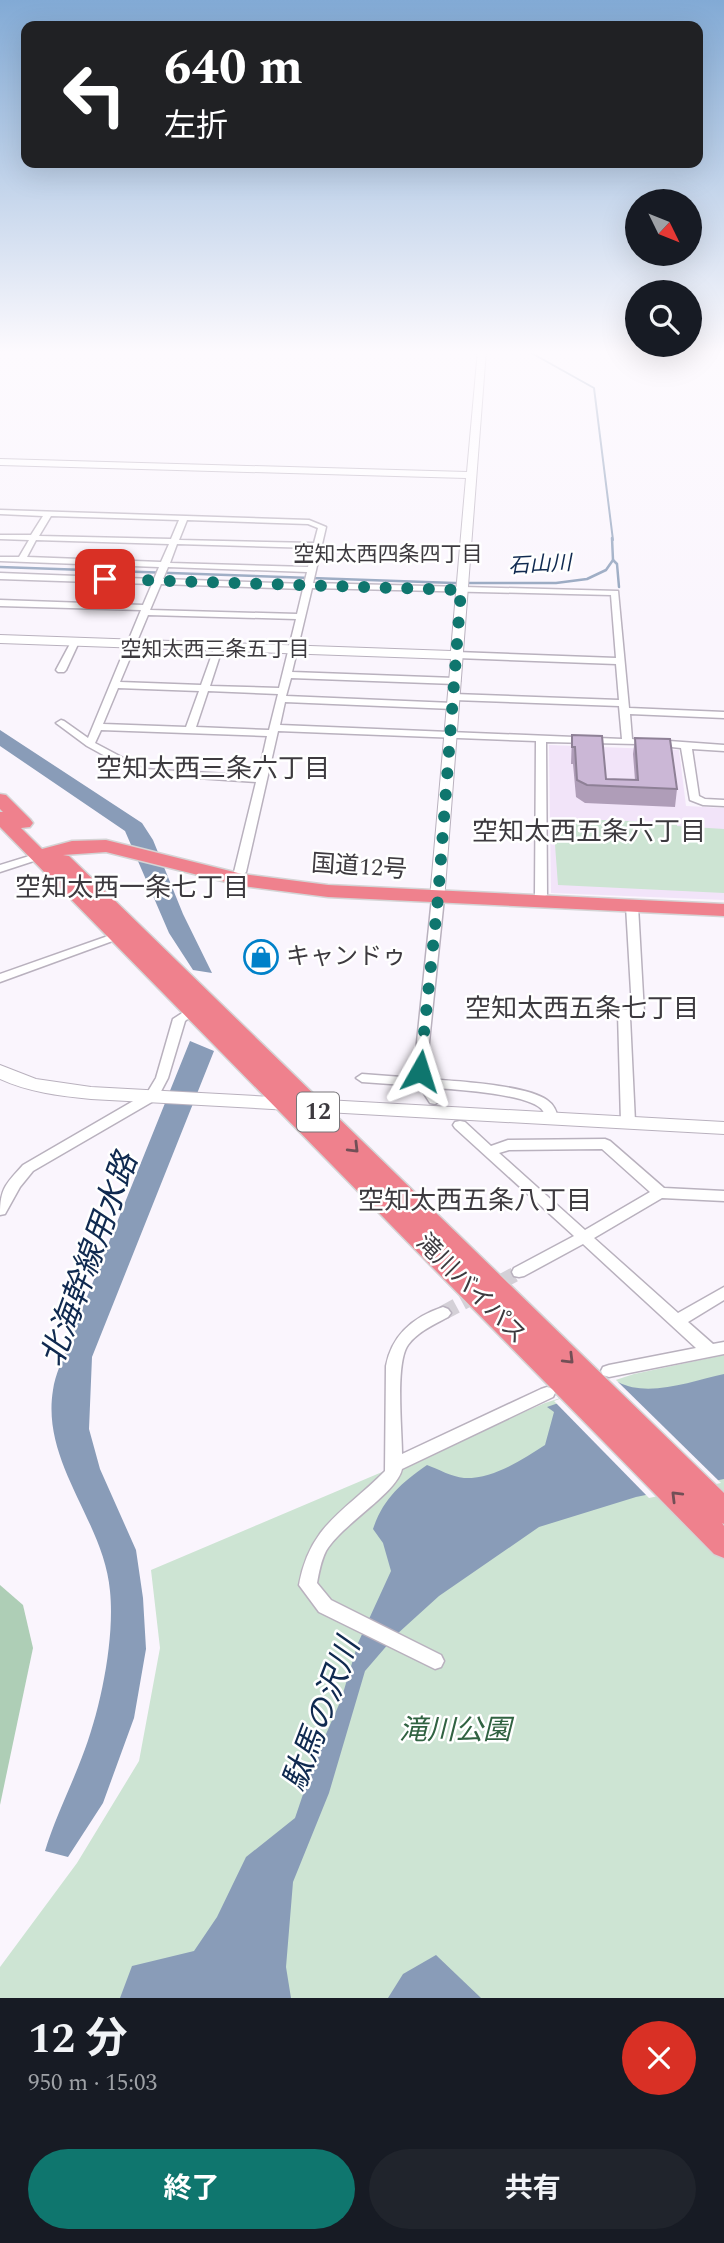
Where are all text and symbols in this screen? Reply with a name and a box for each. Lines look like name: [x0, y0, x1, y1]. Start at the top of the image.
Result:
text: 640 m: [164, 31, 303, 106]
icon: left: [49, 49, 140, 140]
text: 左折: [164, 102, 228, 151]
north arrow: [625, 189, 702, 266]
map controls: [625, 189, 702, 357]
button: search: [625, 280, 702, 357]
district label: 空知太西四条四丁目: [294, 539, 483, 571]
water label: 石山川: [508, 547, 574, 583]
pin: [75, 549, 135, 609]
icon: arrive: [86, 560, 124, 598]
district label: 空知太西三条五丁目: [121, 634, 310, 666]
district label: 空知太西三条六丁目: [96, 749, 330, 789]
district label: 空知太西五条六丁目: [472, 812, 706, 852]
street label: 国道12号: [310, 846, 408, 888]
district label: 空知太西一条七丁目: [15, 868, 249, 908]
shop icon: キャンドゥ: [242, 938, 280, 976]
place label: キャンドゥ: [286, 939, 406, 975]
district label: 空知太西五条七丁目: [465, 989, 699, 1029]
position arrow: [383, 1034, 457, 1108]
road number: 12: [297, 1092, 339, 1132]
one-way arrow: [346, 1139, 359, 1152]
water label: 北海幹線用水路: [29, 1144, 152, 1374]
district label: 空知太西五条八丁目: [358, 1181, 592, 1221]
street label: 滝川バイパス: [408, 1226, 534, 1352]
one-way arrow: [561, 1350, 574, 1363]
one-way arrow: [672, 1492, 684, 1504]
water label: 駄馬の沢川: [270, 1629, 375, 1798]
park label: 滝川公園: [399, 1709, 515, 1752]
text: 12 分: [28, 2008, 128, 2071]
button: close: [622, 2021, 696, 2095]
text: 950 m · 15:03: [28, 2066, 157, 2101]
button: 終了: [28, 2149, 355, 2229]
button: 共有: [369, 2149, 696, 2229]

